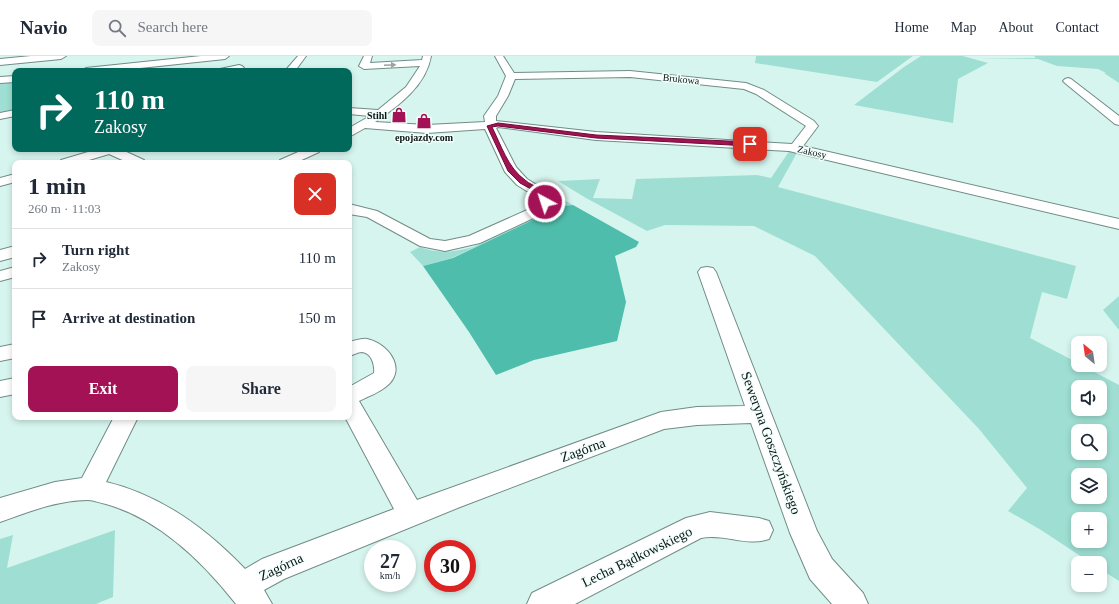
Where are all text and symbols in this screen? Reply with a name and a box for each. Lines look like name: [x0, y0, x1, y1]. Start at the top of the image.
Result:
search box: [92, 10, 372, 46]
text: Navio: [20, 17, 68, 38]
icon: search: [106, 17, 128, 39]
text: Search here: [138, 19, 208, 35]
text: Home: [895, 20, 929, 35]
text: Map: [951, 20, 976, 35]
text: About: [998, 20, 1033, 35]
text: Contact: [1055, 20, 1099, 35]
one-way arrow: [384, 61, 396, 68]
street label: Brukowa: [662, 72, 700, 86]
icon: right: [28, 84, 80, 136]
text: 110 m: [94, 84, 165, 115]
shop icon: Stihl: [390, 106, 408, 124]
place label: Stihl: [367, 110, 387, 121]
shop icon: epojazdy.com: [415, 112, 433, 130]
text: Zakosy: [94, 117, 147, 137]
pin: [733, 127, 767, 161]
place label: epojazdy.com: [395, 132, 454, 143]
icon: arrive: [739, 133, 761, 155]
street label: Zakosy: [796, 143, 828, 161]
text: 1 min: [28, 173, 86, 199]
button: close: [294, 173, 336, 215]
position arrow: [524, 181, 566, 223]
text: 260 m · 11:03: [28, 201, 101, 216]
text: Turn right: [62, 242, 129, 258]
icon: right: [28, 248, 50, 270]
text: 110 m: [299, 250, 336, 266]
text: Zakosy: [62, 259, 100, 274]
icon: arrive: [28, 308, 50, 330]
text: Arrive at destination: [62, 310, 195, 326]
text: 150 m: [298, 310, 336, 326]
north arrow: [1071, 336, 1107, 372]
map controls: [1071, 336, 1107, 592]
button: Exit: [28, 366, 178, 412]
button: Share: [186, 366, 336, 412]
street label: Seweryna Goszczyńskiego: [738, 370, 804, 516]
button: sound: [1071, 380, 1107, 416]
button: search: [1071, 424, 1107, 460]
street label: Zagórna: [559, 435, 608, 465]
button: layers: [1071, 468, 1107, 504]
button: +: [1071, 512, 1107, 548]
street label: Lecha Bądkowskiego: [579, 524, 695, 590]
speed limit sign: 30: [424, 540, 476, 592]
street label: Zagórna: [257, 550, 306, 584]
text: 27: [380, 550, 400, 572]
button: −: [1071, 556, 1107, 592]
text: km/h: [380, 570, 400, 581]

